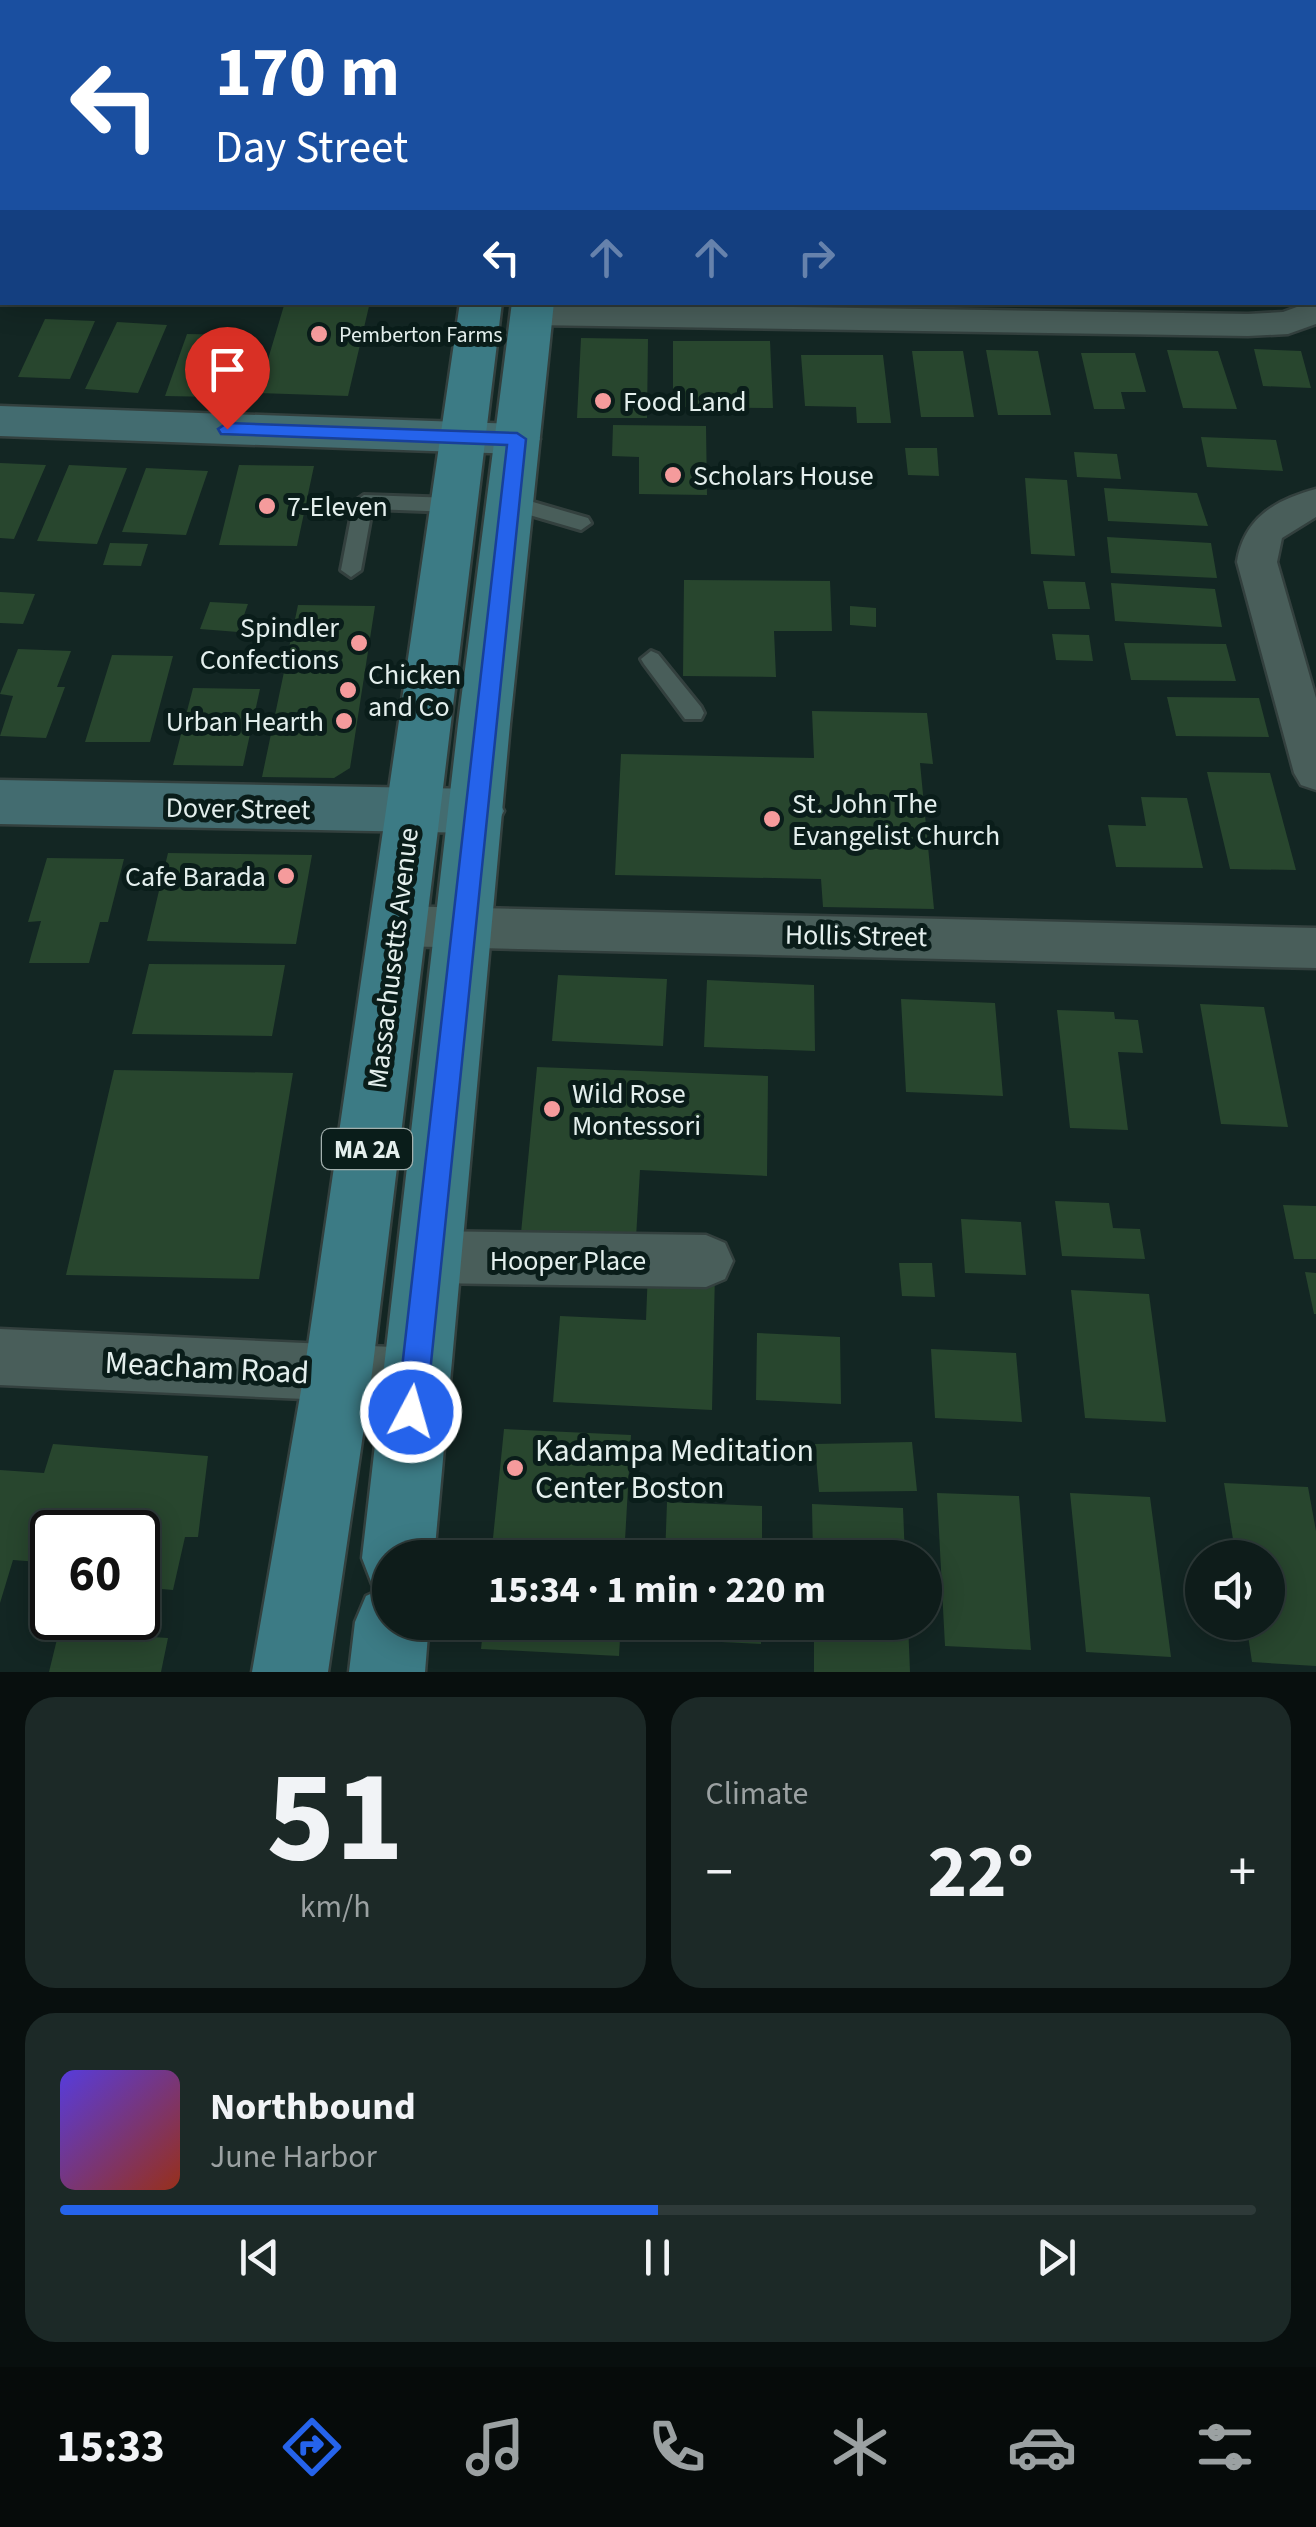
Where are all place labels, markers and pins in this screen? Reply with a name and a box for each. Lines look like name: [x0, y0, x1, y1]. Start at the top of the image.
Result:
place label: Pemberton Farms: [339, 319, 503, 351]
marker: Pemberton Farms: [308, 323, 330, 345]
pin: [185, 327, 270, 430]
place label: Food Land: [623, 382, 747, 422]
marker: Food Land: [592, 390, 614, 412]
place label: Scholars House: [693, 456, 874, 496]
marker: Scholars House: [662, 464, 684, 486]
place label: 7-Eleven: [287, 487, 388, 527]
marker: 7-Eleven: [256, 495, 278, 517]
place label: Spindler Confections: [200, 608, 339, 680]
marker: Spindler Confections: [348, 632, 370, 654]
place label: Chicken and Co: [368, 655, 461, 727]
marker: Chicken and Co: [337, 679, 359, 701]
place label: Urban Hearth: [166, 702, 324, 742]
marker: Urban Hearth: [333, 710, 355, 732]
place label: St. John The Evangelist Church: [792, 784, 1000, 856]
marker: St. John The Evangelist Church: [761, 808, 783, 830]
place label: Cafe Barada: [125, 857, 266, 897]
marker: Cafe Barada: [275, 865, 297, 887]
place label: Wild Rose Montessori: [572, 1074, 701, 1146]
marker: Wild Rose Montessori: [541, 1098, 563, 1120]
place label: Kadampa Meditation Center Boston: [535, 1428, 814, 1511]
marker: Kadampa Meditation Center Boston: [504, 1457, 526, 1479]

